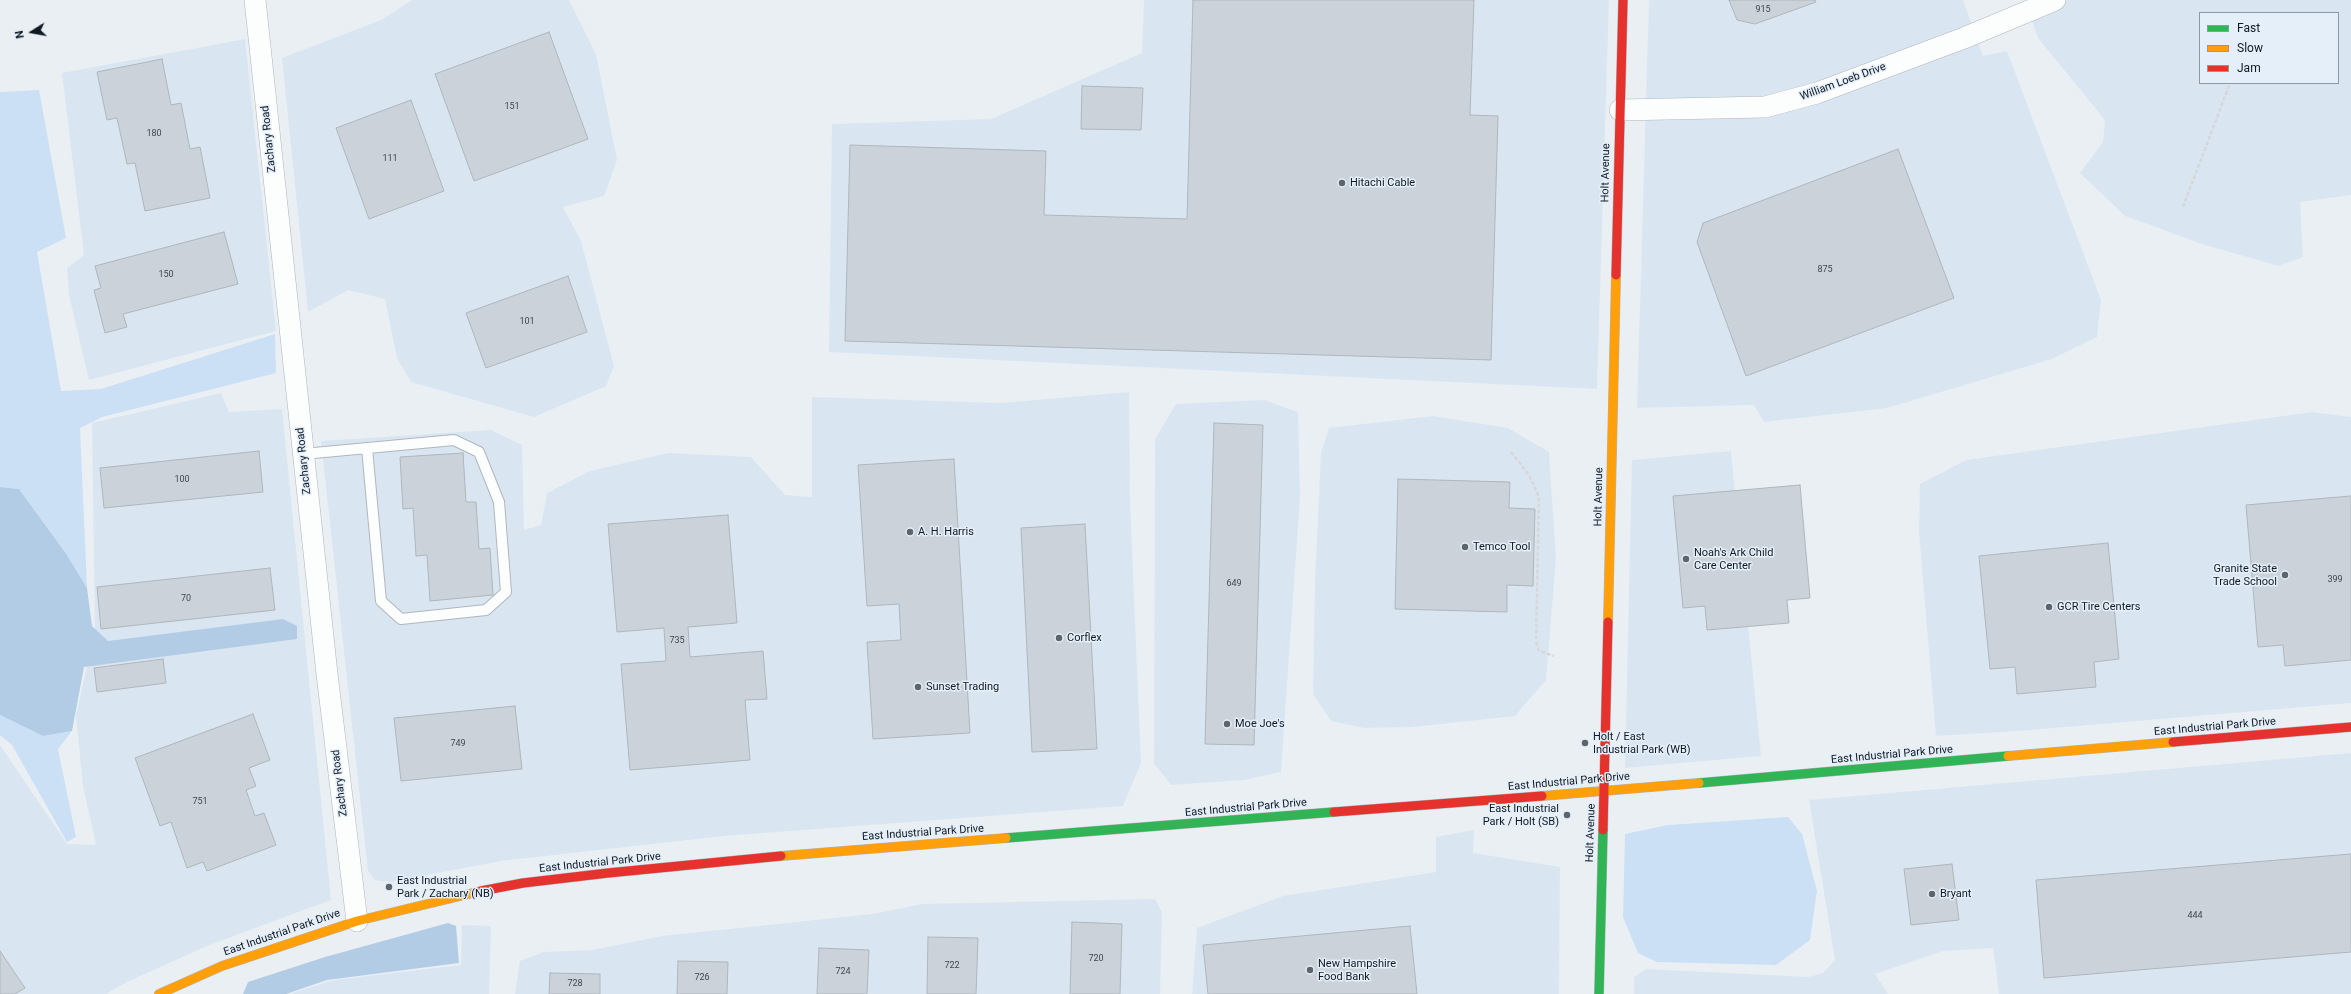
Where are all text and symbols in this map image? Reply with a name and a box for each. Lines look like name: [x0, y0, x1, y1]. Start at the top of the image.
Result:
house number: 915: [1755, 5, 1771, 15]
north arrow: [12, 12, 52, 52]
legend: [2199, 12, 2339, 84]
text: Fast: [2237, 21, 2260, 35]
text: N: [13, 29, 27, 39]
text: Slow: [2237, 41, 2263, 55]
street label: William Loeb Drive: [1798, 60, 1888, 104]
text: Jam: [2237, 61, 2261, 75]
house number: 151: [504, 102, 520, 112]
street label: Zachary Road: [259, 105, 279, 173]
house number: 180: [146, 129, 162, 139]
street label: Holt Avenue: [1599, 143, 1613, 203]
house number: 111: [382, 154, 398, 164]
place label: Hitachi Cable: [1350, 176, 1415, 190]
marker: Hitachi Cable: [1337, 178, 1347, 188]
house number: 875: [1817, 265, 1833, 275]
house number: 150: [158, 270, 174, 280]
house number: 101: [519, 317, 535, 327]
street label: Zachary Road: [294, 427, 314, 495]
street label: Holt Avenue: [1592, 467, 1606, 527]
house number: 100: [174, 475, 190, 485]
place label: A. H. Harris: [918, 525, 974, 539]
marker: A. H. Harris: [905, 527, 915, 537]
place label: Temco Tool: [1473, 540, 1531, 554]
marker: Temco Tool: [1460, 542, 1470, 552]
place label: Noah's Ark Child Care Center: [1694, 546, 1773, 572]
marker: Noah's Ark Child Care Center: [1681, 554, 1691, 564]
place label: Granite State Trade School: [2213, 562, 2277, 588]
marker: Granite State Trade School: [2280, 570, 2290, 580]
house number: 399: [2327, 575, 2343, 585]
house number: 649: [1226, 579, 1242, 589]
house number: 70: [181, 594, 191, 604]
place label: GCR Tire Centers: [2057, 600, 2140, 614]
marker: GCR Tire Centers: [2044, 602, 2054, 612]
place label: Corflex: [1067, 631, 1102, 645]
marker: Corflex: [1054, 633, 1064, 643]
house number: 735: [669, 636, 685, 646]
place label: Sunset Trading: [926, 680, 999, 694]
marker: Sunset Trading: [913, 682, 923, 692]
street label: East Industrial Park Drive: [2154, 715, 2276, 739]
place label: Moe Joe's: [1235, 717, 1285, 731]
marker: Moe Joe's: [1222, 719, 1232, 729]
place label: Holt / East Industrial Park (WB): [1593, 730, 1691, 756]
marker: Holt / East Industrial Park (WB): [1580, 738, 1590, 748]
house number: 749: [450, 739, 466, 749]
street label: East Industrial Park Drive: [1831, 743, 1953, 767]
street label: Zachary Road: [329, 749, 351, 817]
street label: East Industrial Park Drive: [1508, 770, 1630, 794]
street label: East Industrial Park Drive: [1185, 796, 1307, 820]
house number: 751: [192, 797, 208, 807]
place label: East Industrial Park / Holt (SB): [1483, 802, 1559, 828]
street label: Holt Avenue: [1583, 803, 1599, 863]
marker: East Industrial Park / Holt (SB): [1562, 810, 1572, 820]
street label: East Industrial Park Drive: [862, 822, 984, 844]
street label: East Industrial Park Drive: [539, 850, 661, 876]
place label: East Industrial Park / Zachary (NB): [397, 874, 494, 900]
marker: East Industrial Park / Zachary (NB): [384, 882, 394, 892]
place label: Bryant: [1940, 887, 1971, 901]
marker: Bryant: [1927, 889, 1937, 899]
street label: East Industrial Park Drive: [222, 907, 342, 959]
house number: 444: [2187, 911, 2203, 921]
house number: 720: [1088, 954, 1104, 964]
place label: New Hampshire Food Bank: [1318, 957, 1396, 983]
house number: 722: [944, 961, 960, 971]
marker: New Hampshire Food Bank: [1305, 965, 1315, 975]
house number: 724: [835, 967, 851, 977]
house number: 726: [694, 973, 710, 983]
house number: 728: [567, 979, 583, 989]

